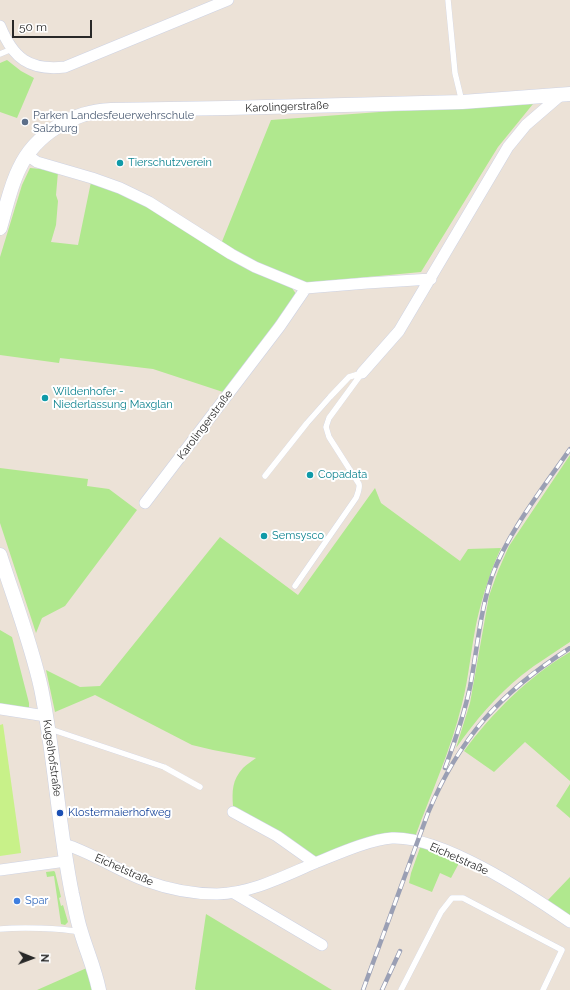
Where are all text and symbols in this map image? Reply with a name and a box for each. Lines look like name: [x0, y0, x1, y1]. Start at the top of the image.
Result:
scale bar: [14, 12, 94, 38]
text: 50 m: [19, 20, 47, 34]
street label: Karolingerstraße: [245, 99, 329, 115]
place label: Parken Landesfeuerwehrschule Salzburg: [33, 109, 194, 135]
marker: Parken Landesfeuerwehrschule Salzburg: [20, 117, 30, 127]
place label: Tierschutzverein: [128, 156, 212, 170]
marker: Tierschutzverein: [115, 158, 125, 168]
place label: Wildenhofer - Niederlassung Maxglan: [53, 385, 173, 411]
street label: Karolingerstraße: [175, 388, 235, 462]
marker: Wildenhofer - Niederlassung Maxglan: [40, 393, 50, 403]
place label: Copadata: [318, 468, 367, 482]
marker: Copadata: [305, 470, 315, 480]
place label: Semsysco: [272, 529, 324, 543]
marker: Semsysco: [259, 531, 269, 541]
street label: Kugelhofstraße: [40, 719, 64, 797]
place label: Klostermaierhofweg: [68, 806, 171, 820]
marker: Klostermaierhofweg: [55, 808, 65, 818]
street label: Eichetstraße: [428, 840, 490, 878]
street label: Eichetstraße: [93, 851, 155, 889]
place label: Spar: [25, 894, 48, 908]
marker: Spar: [12, 896, 22, 906]
north arrow: [12, 938, 52, 978]
text: N: [38, 954, 51, 963]

